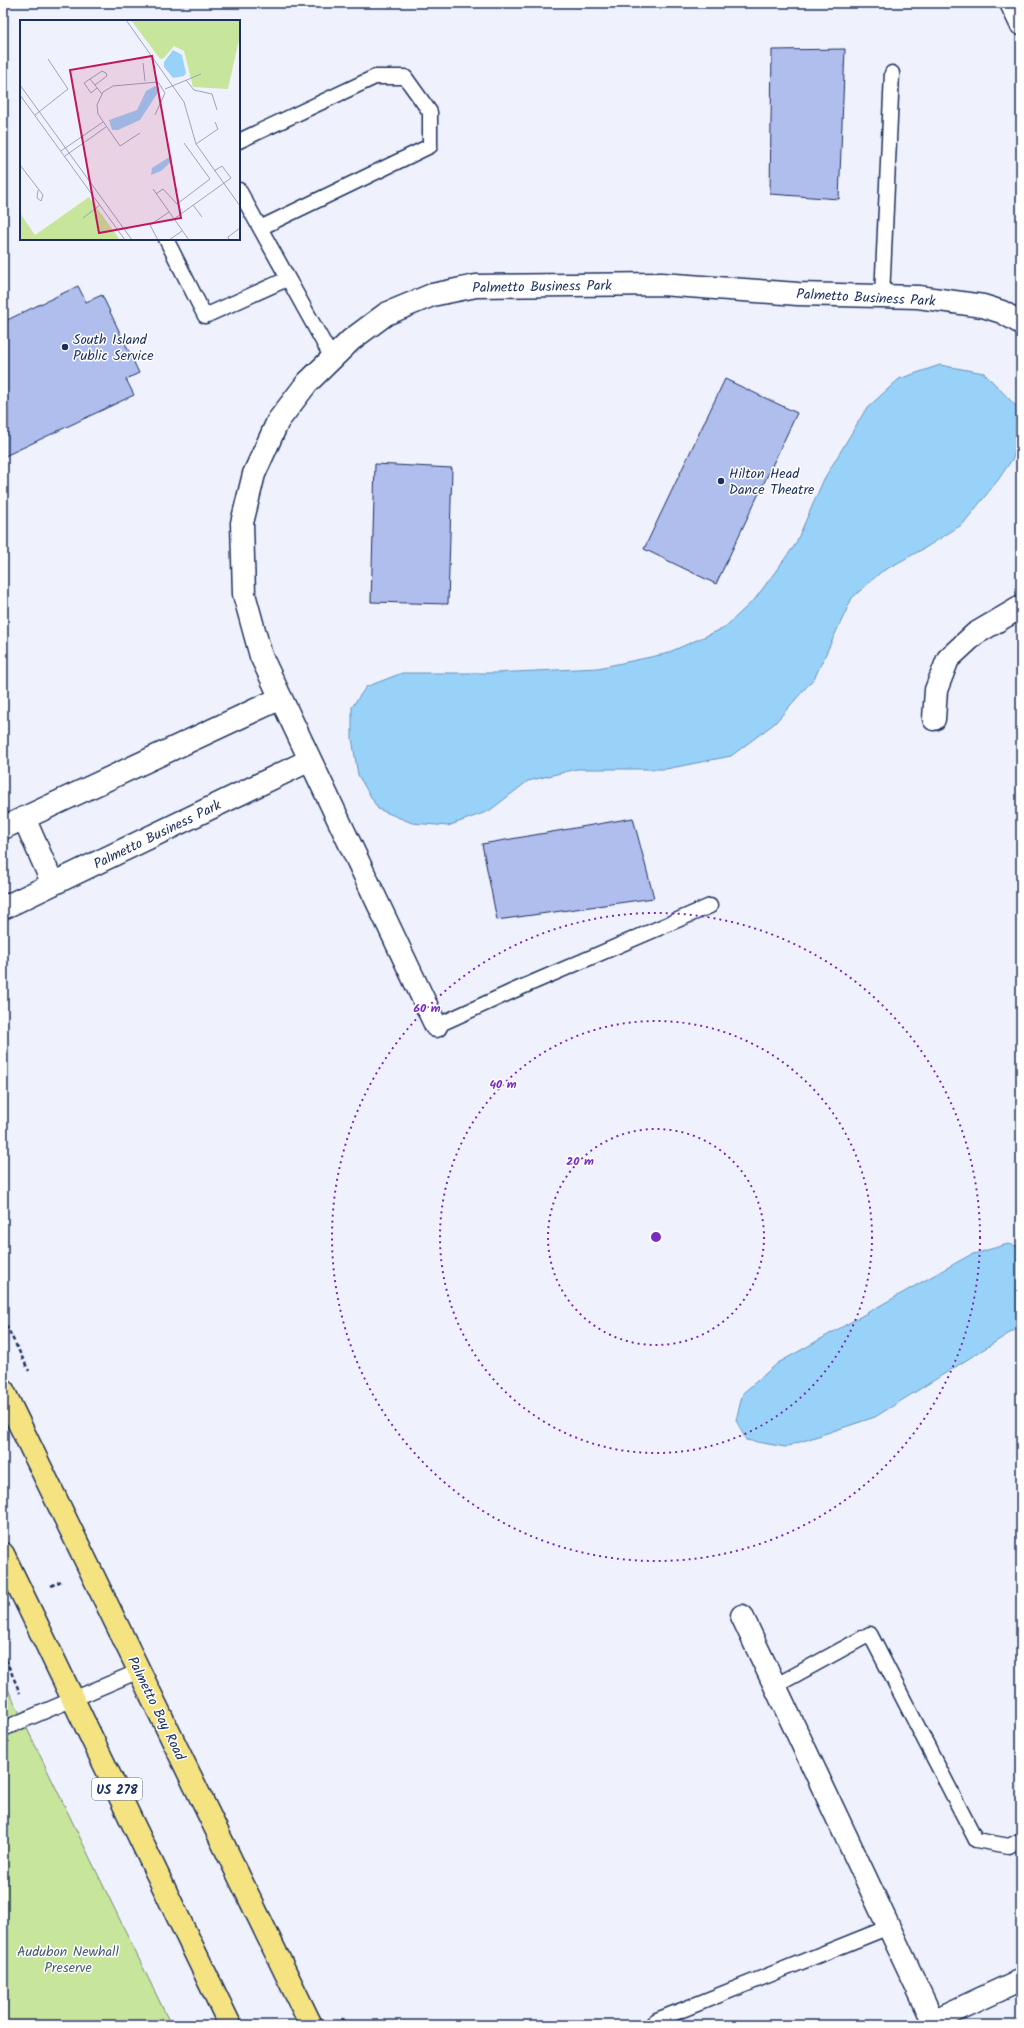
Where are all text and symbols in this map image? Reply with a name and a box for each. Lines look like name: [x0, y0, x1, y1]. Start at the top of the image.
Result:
inset map: [20, 20, 240, 240]
street label: Palmetto Business Park: [472, 275, 612, 299]
street label: Palmetto Business Park: [796, 283, 937, 313]
place label: South Island Public Service: [73, 329, 154, 367]
marker: South Island Public Service: [60, 342, 70, 352]
place label: Hilton Head Dance Theatre: [729, 463, 815, 501]
marker: Hilton Head Dance Theatre: [716, 476, 726, 486]
street label: Palmetto Business Park: [90, 794, 225, 875]
text: 60 m: [413, 999, 441, 1018]
text: 40 m: [489, 1075, 517, 1094]
text: 20 m: [566, 1152, 594, 1171]
centre of rings: [649, 1230, 663, 1244]
street label: Palmetto Bay Road: [121, 1653, 191, 1765]
road number: US 278: [92, 1778, 142, 1800]
park label: Audubon Newhall Preserve: [17, 1941, 119, 1979]

